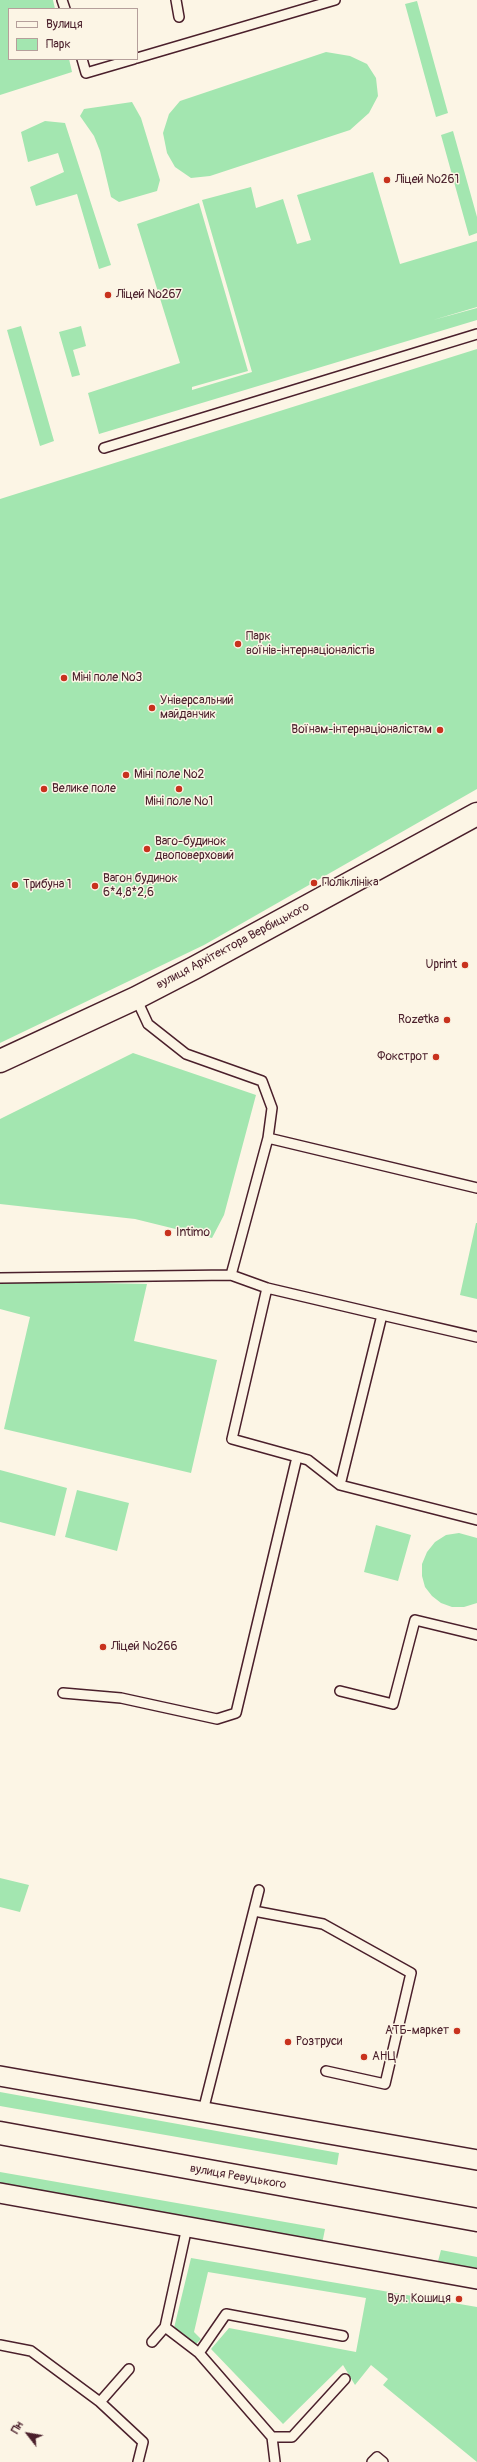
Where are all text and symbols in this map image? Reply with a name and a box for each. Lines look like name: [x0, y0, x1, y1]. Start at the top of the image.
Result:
legend: [8, 8, 138, 60]
text: Вулиця: [46, 17, 83, 32]
text: Парк: [46, 37, 71, 52]
place label: Ліцей №261: [395, 173, 459, 187]
marker: Ліцей №261: [382, 175, 392, 185]
place label: Ліцей №267: [116, 288, 182, 302]
marker: Ліцей №267: [103, 290, 113, 300]
place label: Парк воїнів-інтернаціоналістів: [246, 630, 375, 658]
marker: Парк воїнів-інтернаціоналістів: [233, 639, 243, 649]
place label: Міні поле №3: [72, 671, 142, 685]
marker: Міні поле №3: [59, 673, 69, 683]
place label: Універсальний майданчик: [160, 694, 233, 722]
marker: Універсальний майданчик: [147, 703, 157, 713]
place label: Воїнам-інтернаціоналістам: [291, 723, 432, 737]
marker: Воїнам-інтернаціоналістам: [435, 725, 445, 735]
place label: Міні поле №2: [134, 768, 204, 782]
marker: Міні поле №2: [121, 770, 131, 780]
place label: Велике поле: [52, 782, 116, 796]
marker: Велике поле: [39, 784, 49, 794]
marker: Міні поле №1: [174, 784, 184, 794]
place label: Міні поле №1: [145, 795, 213, 809]
place label: Ваго-будинок двоповерховий: [155, 835, 234, 863]
marker: Ваго-будинок двоповерховий: [142, 844, 152, 854]
place label: Вагон будинок 6*4,8*2,6: [103, 872, 178, 900]
place label: Поліклініка: [322, 876, 379, 890]
place label: Трибуна 1: [23, 878, 72, 892]
marker: Поліклініка: [309, 878, 319, 888]
marker: Трибуна 1: [10, 880, 20, 890]
marker: Вагон будинок 6*4,8*2,6: [90, 881, 100, 891]
street label: вулиця Архітектора Вербицького: [154, 899, 312, 993]
place label: Uprint: [426, 958, 457, 972]
marker: Uprint: [460, 960, 470, 970]
place label: Rozetka: [398, 1013, 439, 1027]
marker: Rozetka: [442, 1015, 452, 1025]
place label: Фокстрот: [377, 1050, 428, 1064]
marker: Фокстрот: [431, 1052, 441, 1062]
place label: Intimo: [176, 1226, 210, 1240]
marker: Intimo: [163, 1228, 173, 1238]
place label: Ліцей №266: [111, 1640, 177, 1654]
marker: Ліцей №266: [98, 1642, 108, 1652]
place label: АТБ-маркет: [385, 2024, 449, 2038]
marker: АТБ-маркет: [452, 2026, 462, 2036]
place label: Розтруси: [296, 2035, 342, 2049]
marker: Розтруси: [283, 2037, 293, 2047]
place label: АНЦ: [372, 2050, 396, 2064]
marker: АНЦ: [359, 2052, 369, 2062]
street label: вулиця Ревуцького: [189, 2161, 287, 2193]
place label: Вул. Кошиця: [387, 2292, 451, 2306]
marker: Вул. Кошиця: [454, 2294, 464, 2304]
north arrow: [8, 2414, 48, 2454]
text: Пн: [9, 2419, 26, 2436]

